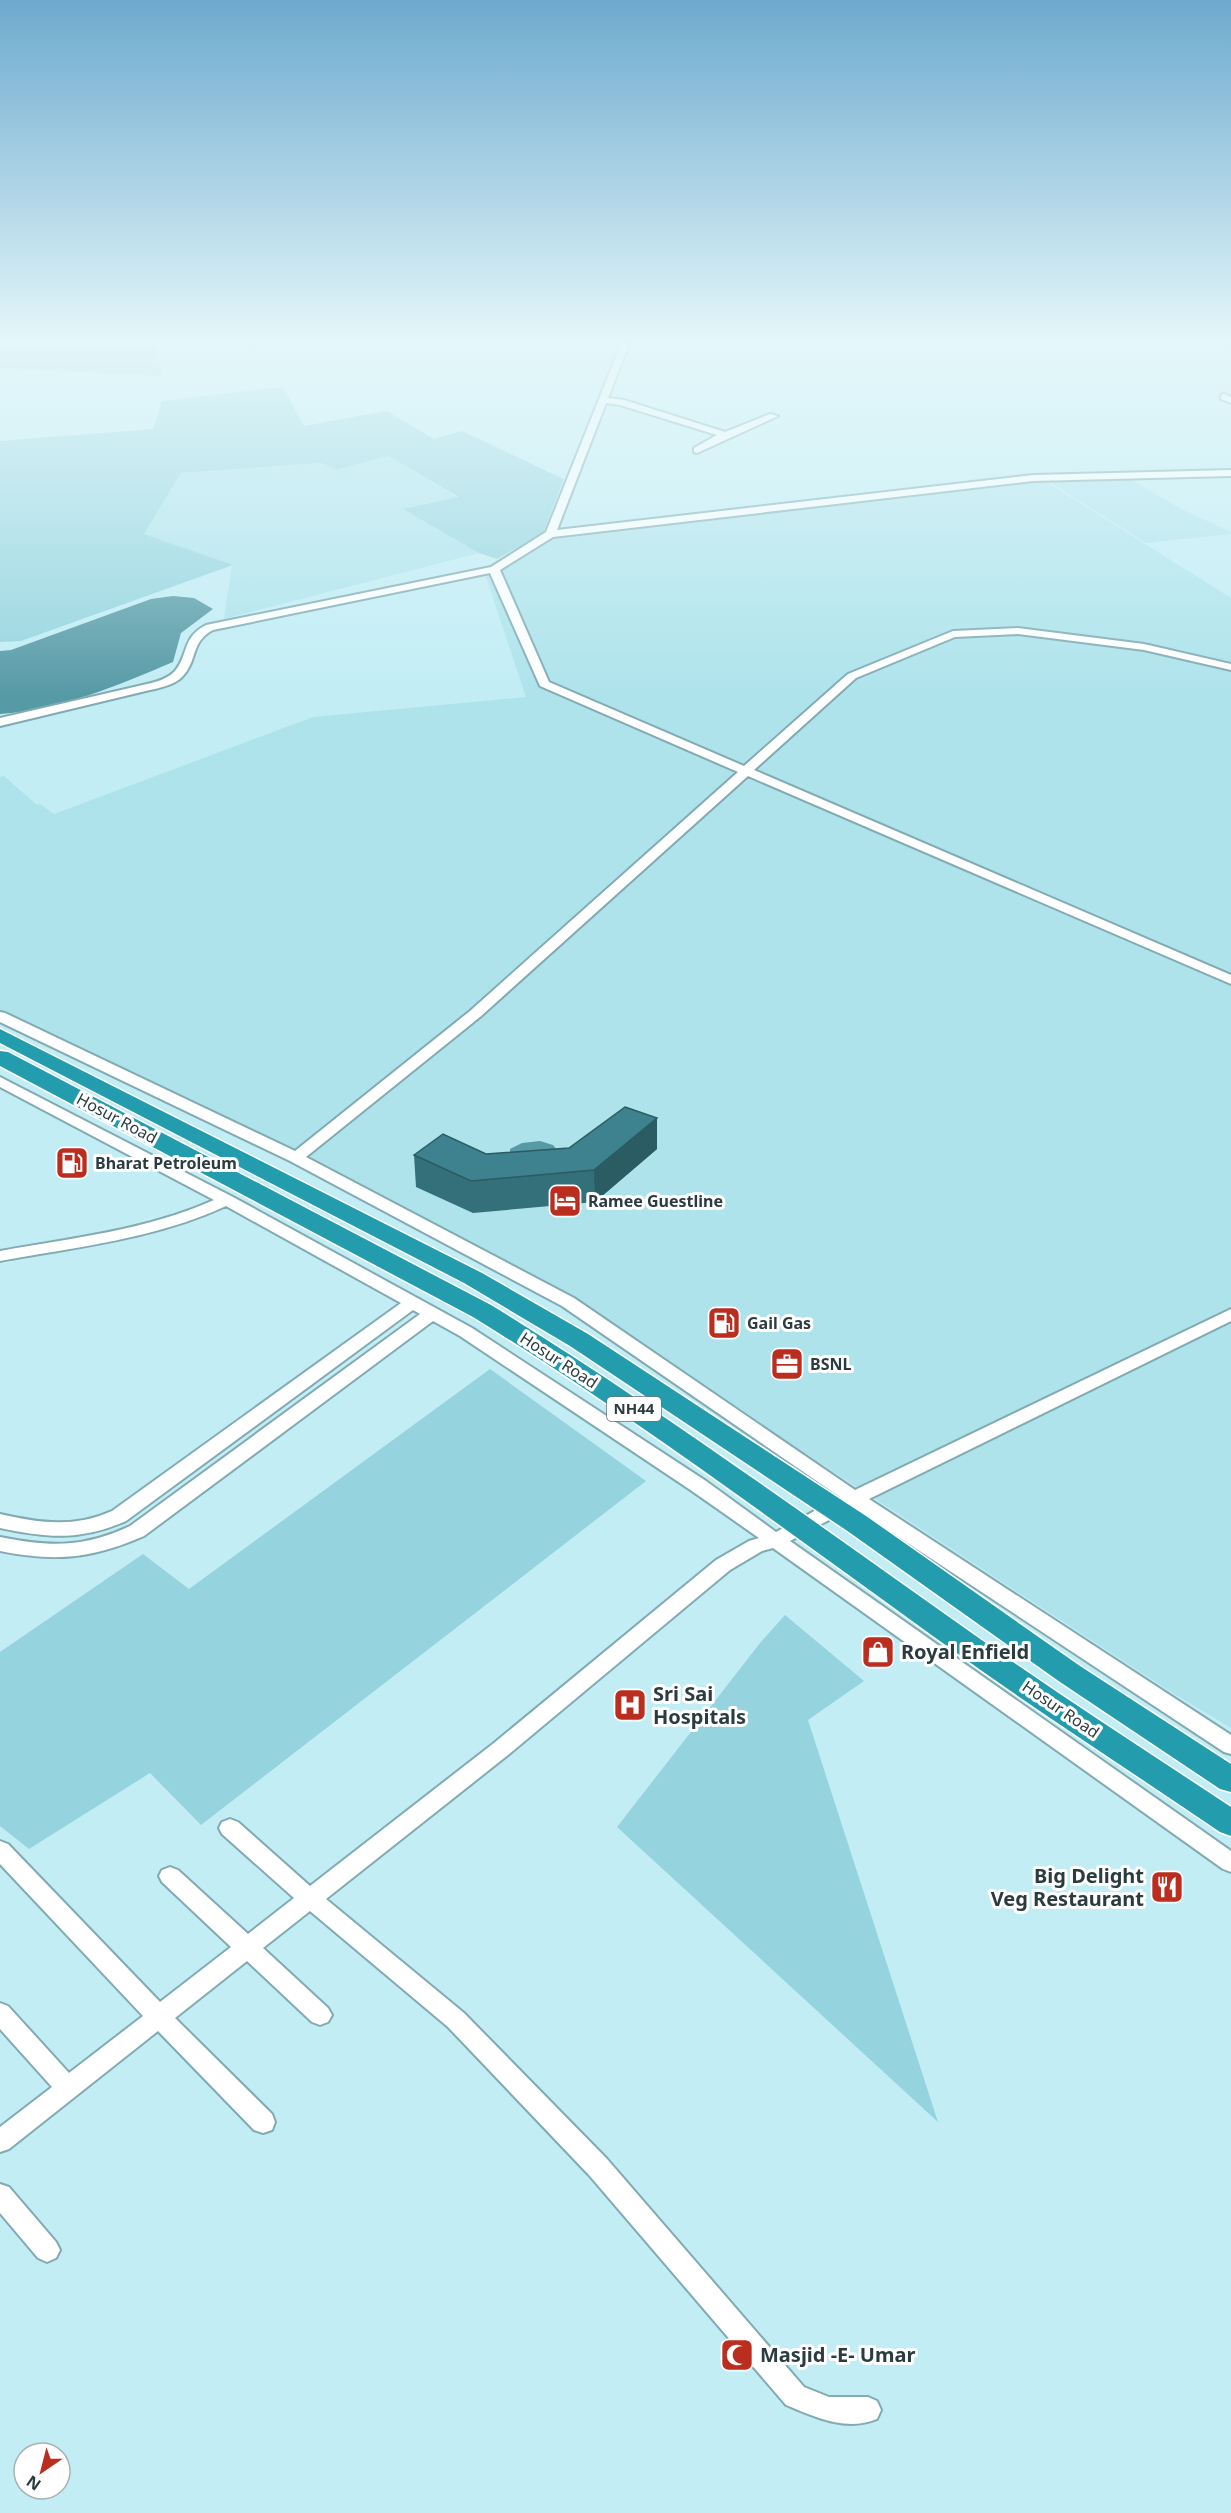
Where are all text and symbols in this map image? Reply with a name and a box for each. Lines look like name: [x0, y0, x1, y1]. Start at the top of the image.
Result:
street label: Hosur Road: [73, 1088, 161, 1148]
fuel station icon: Bharat Petroleum: [54, 1145, 90, 1181]
place label: Bharat Petroleum: [95, 1152, 237, 1174]
hotel icon: Ramee Guestline: [547, 1183, 583, 1219]
place label: Ramee Guestline: [588, 1190, 723, 1212]
fuel station icon: Gail Gas: [706, 1305, 742, 1341]
place label: Gail Gas: [747, 1312, 811, 1334]
street label: Hosur Road: [516, 1327, 602, 1393]
office icon: BSNL: [769, 1346, 805, 1382]
place label: BSNL: [810, 1353, 851, 1375]
road number: NH44: [607, 1397, 661, 1421]
shop icon: Royal Enfield: [860, 1634, 896, 1670]
place label: Royal Enfield: [901, 1638, 1029, 1665]
street label: Hosur Road: [1018, 1675, 1104, 1743]
place label: Sri Sai Hospitals: [653, 1680, 746, 1730]
hospital icon: Sri Sai Hospitals: [612, 1687, 648, 1723]
place label: Big Delight Veg Restaurant: [991, 1862, 1144, 1912]
restaurant icon: Big Delight Veg Restaurant: [1149, 1869, 1185, 1905]
mosque icon: Masjid -E- Umar: [719, 2337, 755, 2373]
place label: Masjid -E- Umar: [760, 2341, 915, 2368]
north arrow: [12, 2441, 72, 2501]
text: N: [22, 2471, 45, 2496]

